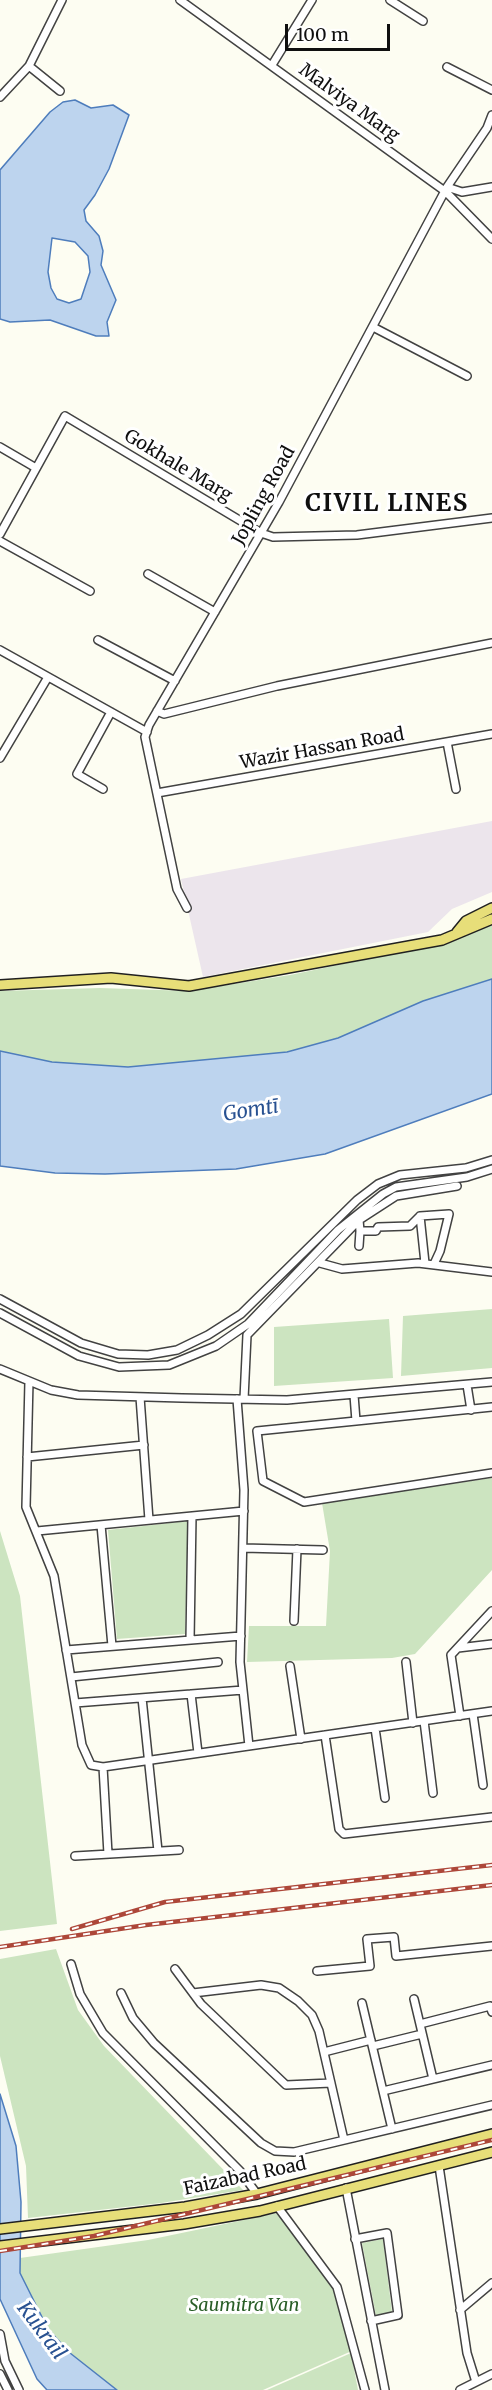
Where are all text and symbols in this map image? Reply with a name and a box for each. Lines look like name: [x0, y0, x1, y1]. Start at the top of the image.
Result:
scale bar: [288, 12, 393, 50]
text: 100 m: [296, 23, 349, 46]
street label: Malviya Marg: [295, 59, 403, 147]
street label: Gokhale Marg: [120, 425, 236, 507]
street label: Jopling Road: [228, 443, 300, 549]
district label: CIVIL LINES: [305, 490, 469, 518]
street label: Wazir Hassan Road: [238, 724, 406, 774]
water label: Gomtī: [222, 1095, 280, 1127]
street label: Faizabad Road: [182, 2153, 308, 2201]
park label: Saumitra Van: [189, 2295, 299, 2317]
water label: Kukrail: [11, 2297, 71, 2365]

